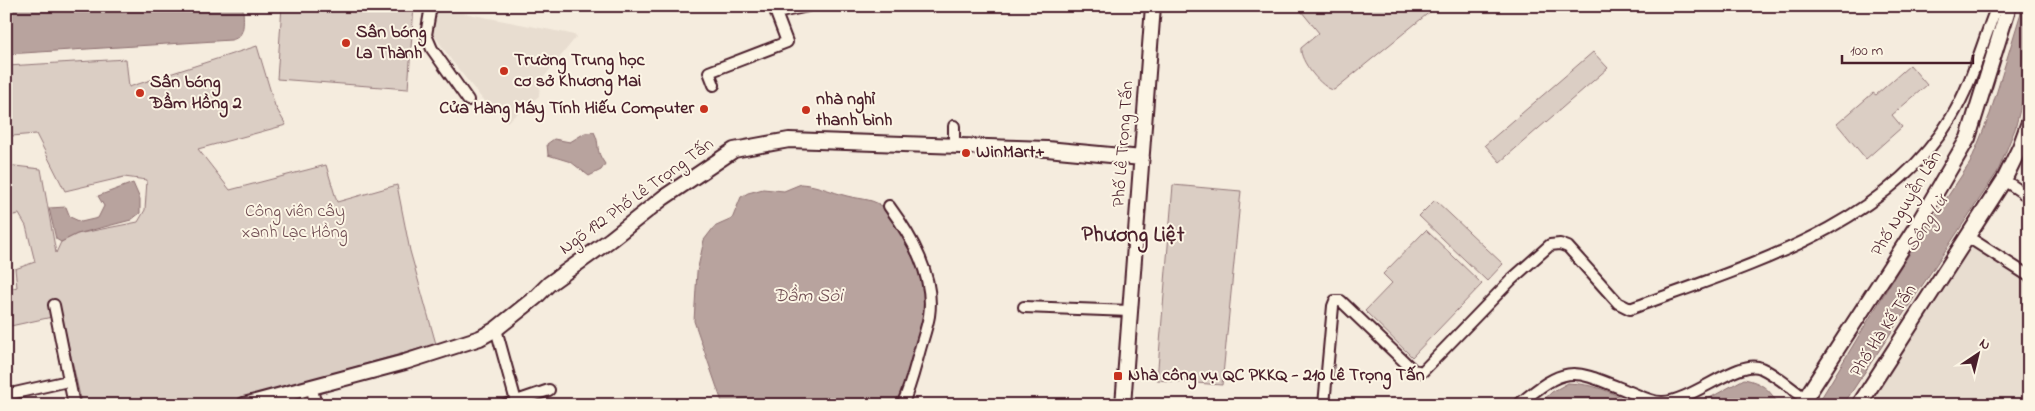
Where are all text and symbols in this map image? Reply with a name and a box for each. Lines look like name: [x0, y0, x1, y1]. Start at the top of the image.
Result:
place label: Sân bóng La Thành: [356, 20, 427, 67]
scale bar: [1842, 32, 1974, 64]
marker: Sân bóng La Thành: [340, 37, 352, 49]
text: 100 m: [1850, 40, 1883, 62]
place label: Trường Trung học cơ sở Khương Mai: [514, 48, 645, 96]
marker: Trường Trung học cơ sở Khương Mai: [498, 65, 510, 77]
place label: Sân bóng Đầm Hồng 2: [149, 70, 242, 118]
street label: Phố Lê Trọng Tấn: [1107, 80, 1142, 208]
marker: Sân bóng Đầm Hồng 2: [134, 87, 146, 99]
place label: nhà nghỉ thanh bình: [815, 87, 893, 134]
place label: Cửa Hàng Máy Tính Hiếu Computer: [439, 96, 694, 123]
marker: Cửa Hàng Máy Tính Hiếu Computer: [698, 103, 710, 115]
marker: nhà nghỉ thanh bình: [800, 104, 812, 116]
street label: Ngõ 192 Phố Lê Trọng Tấn: [554, 132, 720, 263]
place label: WinMart+: [976, 140, 1045, 166]
street label: Phố Nguyễn Lân: [1865, 146, 1950, 262]
marker: WinMart+: [960, 147, 972, 159]
water label: Sông Lừ: [1899, 189, 1957, 258]
park label: Công viên cây xanh Lạc Hồng: [241, 199, 348, 247]
district label: Phương Liệt: [1082, 220, 1185, 253]
street label: Phố Hà Kế Tấn: [1844, 279, 1924, 383]
water label: Đầm Sòi: [773, 283, 844, 310]
north arrow: [1952, 328, 2002, 378]
text: N: [1975, 333, 1994, 356]
place label: Nhà công vụ QC PKKQ - 210 Lê Trọng Tấn: [1128, 363, 1425, 390]
marker: Nhà công vụ QC PKKQ - 210 Lê Trọng Tấn: [1112, 370, 1124, 382]

